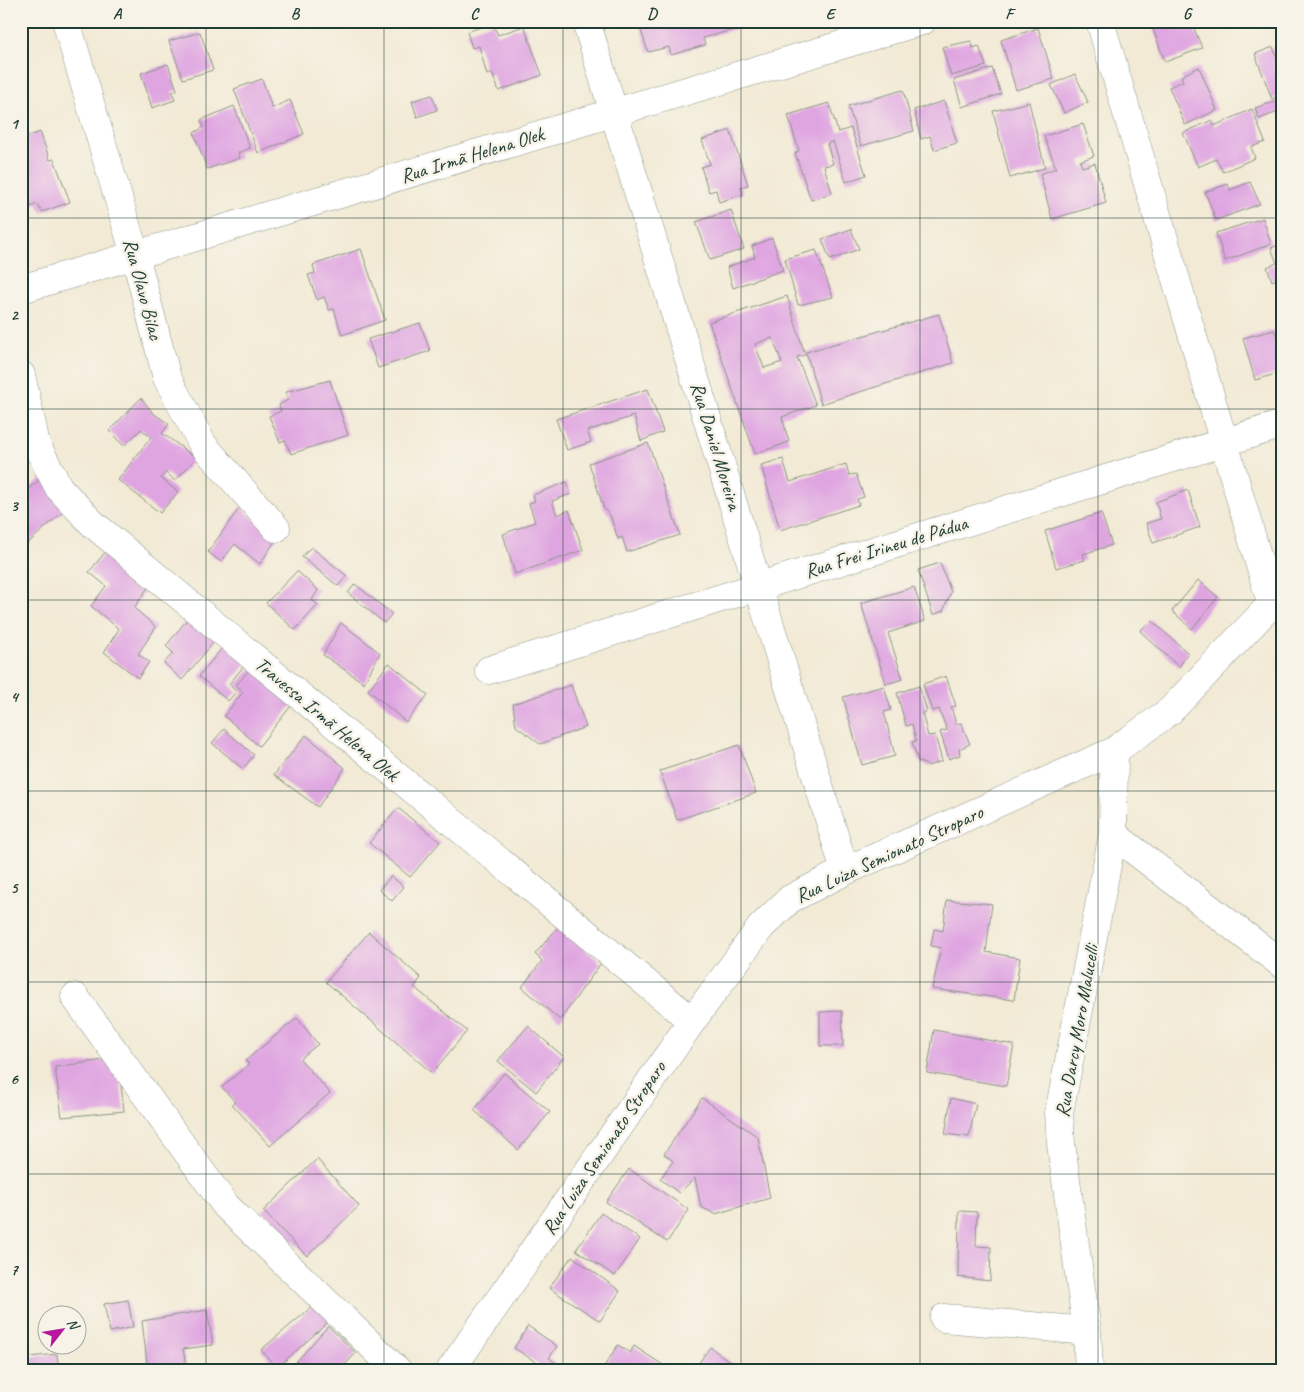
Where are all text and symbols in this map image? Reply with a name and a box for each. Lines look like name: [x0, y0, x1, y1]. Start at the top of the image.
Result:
text: A: [113, 4, 123, 24]
text: B: [291, 4, 301, 24]
text: C: [470, 4, 480, 24]
text: D: [647, 4, 658, 24]
text: E: [826, 4, 837, 24]
text: F: [1005, 4, 1016, 24]
text: G: [1183, 4, 1193, 24]
text: 1: [10, 114, 19, 134]
street label: Rua Irmã Helena Olek: [397, 121, 548, 189]
street label: Rua Olavo Bilac: [118, 236, 169, 343]
text: 2: [10, 305, 19, 325]
street label: Rua Daniel Moreira: [685, 379, 748, 514]
text: 3: [10, 496, 19, 516]
street label: Rua Frei Irineu de Pádua: [802, 510, 972, 584]
street label: Travessa Irmã Helena Olek: [250, 652, 405, 788]
text: 4: [10, 687, 19, 707]
street label: Rua Luiza Semionato Stroparo: [791, 799, 988, 908]
text: 5: [11, 878, 20, 898]
street label: Rua Darcy Moro Malucelli: [1050, 941, 1105, 1119]
street label: Rua Luiza Semionato Stroparo: [537, 1056, 672, 1240]
text: 6: [10, 1069, 19, 1089]
text: 7: [10, 1260, 19, 1280]
north arrow: [38, 1304, 88, 1354]
text: N: [63, 1315, 83, 1334]

